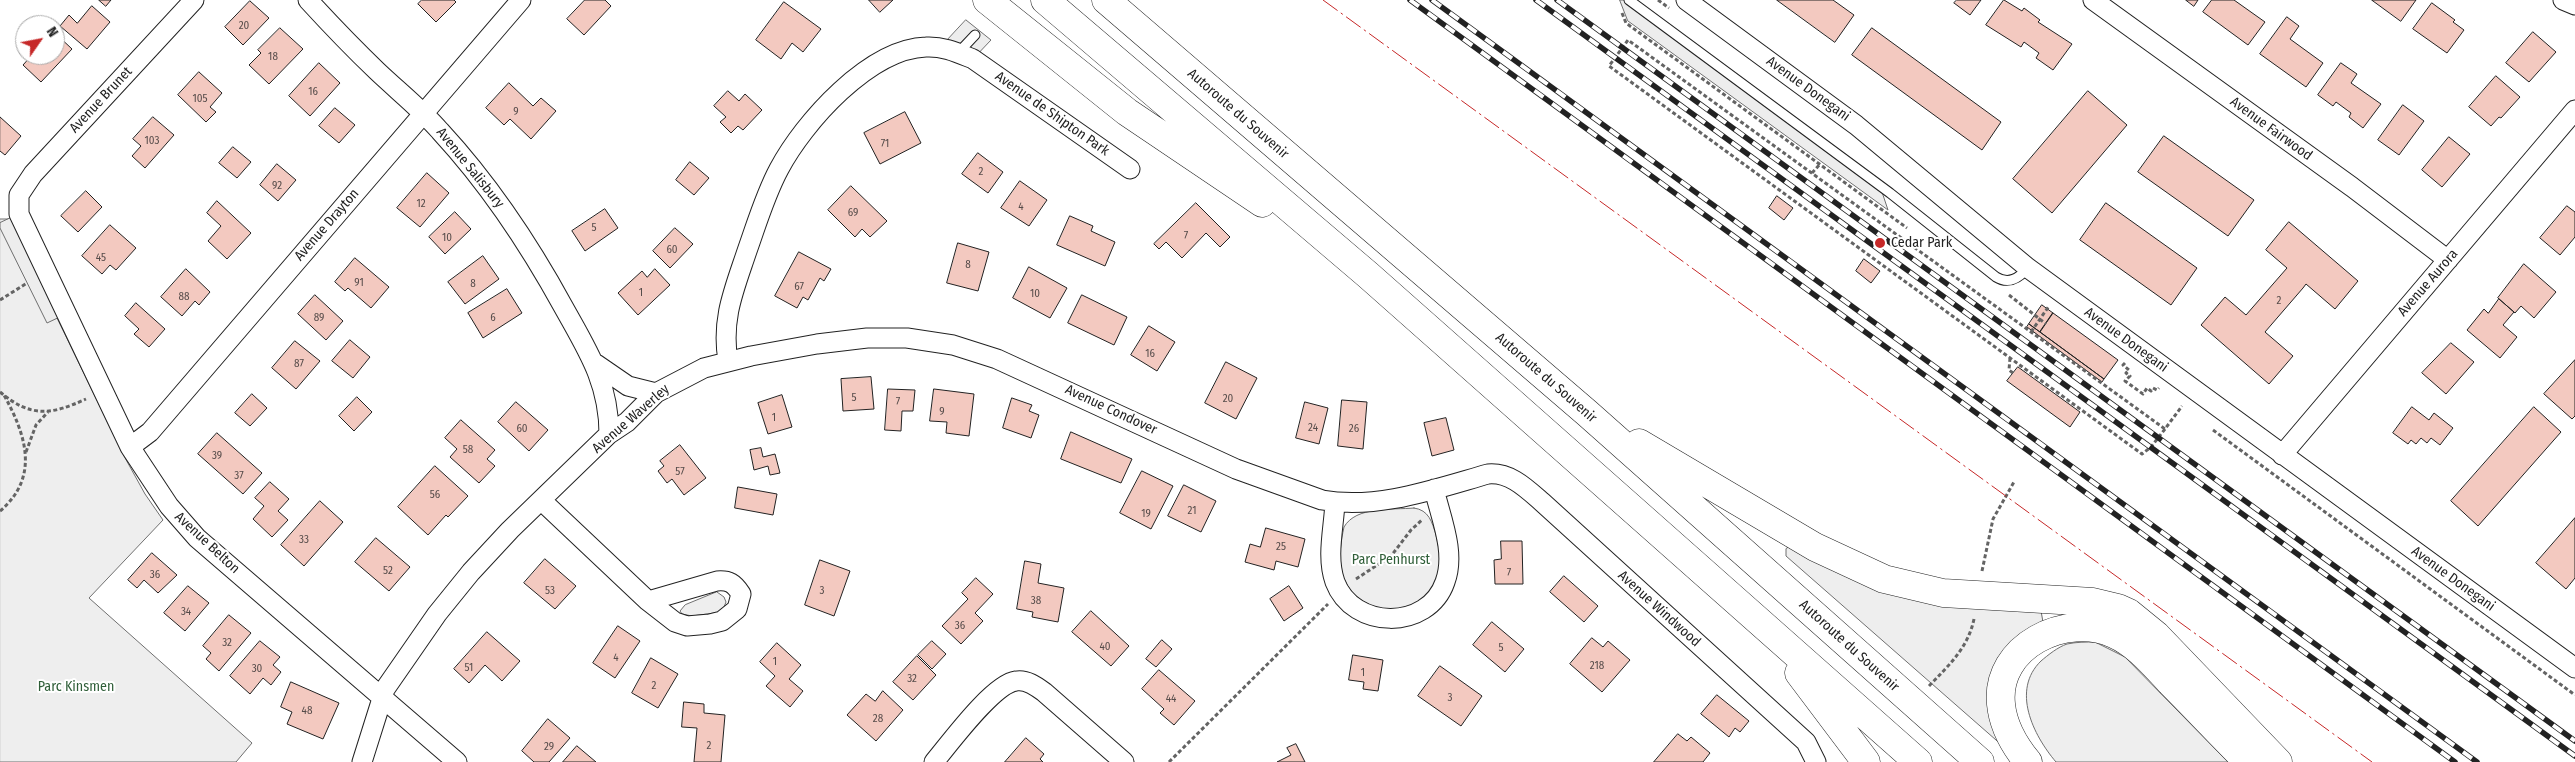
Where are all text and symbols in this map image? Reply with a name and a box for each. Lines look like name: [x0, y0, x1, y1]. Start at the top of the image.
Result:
north arrow: [15, 15, 65, 65]
house number: 20: [239, 19, 249, 33]
text: N: [43, 24, 62, 40]
house number: 18: [268, 50, 278, 64]
street label: Avenue Donegani: [1763, 53, 1853, 125]
street label: Avenue Brunet: [66, 64, 136, 136]
street label: Autoroute du Souvenir: [1184, 65, 1292, 163]
street label: Avenue de Shipton Park: [992, 68, 1112, 160]
house number: 16: [308, 85, 318, 99]
house number: 105: [192, 92, 208, 106]
street label: Avenue Fairwood: [2227, 94, 2315, 164]
house number: 9: [513, 105, 519, 119]
street label: Avenue Salisbury: [433, 125, 507, 211]
house number: 103: [145, 134, 159, 148]
house number: 71: [881, 137, 889, 151]
house number: 2: [979, 165, 983, 179]
house number: 92: [272, 179, 282, 193]
street label: Avenue Drayton: [291, 186, 363, 264]
house number: 12: [416, 197, 426, 211]
house number: 4: [1018, 200, 1024, 214]
house number: 69: [848, 206, 858, 220]
house number: 5: [591, 221, 597, 235]
house number: 7: [1184, 229, 1188, 243]
house number: 10: [442, 231, 452, 245]
place label: Cedar Park: [1891, 235, 1952, 251]
marker: Cedar Park: [1873, 236, 1887, 250]
house number: 60: [666, 243, 678, 257]
street label: Avenue Aurora: [2394, 246, 2462, 320]
house number: 45: [96, 251, 106, 265]
house number: 8: [965, 258, 971, 272]
house number: 91: [354, 276, 364, 290]
house number: 8: [470, 277, 476, 291]
house number: 67: [794, 280, 804, 294]
house number: 1: [639, 286, 643, 300]
house number: 10: [1030, 287, 1040, 301]
house number: 88: [179, 290, 189, 304]
house number: 2: [2277, 294, 2281, 308]
street label: Avenue Donegani: [2081, 304, 2171, 376]
house number: 89: [314, 311, 324, 325]
house number: 6: [490, 311, 496, 325]
street label: Autoroute du Souvenir: [1492, 329, 1600, 427]
house number: 16: [1145, 347, 1155, 361]
house number: 87: [294, 357, 304, 371]
street label: Avenue Waverley: [589, 381, 673, 457]
street label: Avenue Condover: [1062, 381, 1160, 439]
house number: 5: [851, 391, 857, 405]
house number: 20: [1223, 392, 1233, 406]
house number: 7: [896, 395, 900, 409]
house number: 9: [939, 405, 945, 419]
house number: 1: [772, 411, 776, 425]
house number: 24: [1308, 421, 1318, 435]
house number: 60: [516, 422, 528, 436]
house number: 26: [1349, 422, 1359, 436]
house number: 58: [463, 443, 473, 457]
house number: 39: [212, 449, 222, 463]
house number: 57: [675, 465, 685, 479]
house number: 37: [234, 469, 244, 483]
house number: 56: [430, 488, 440, 502]
house number: 21: [1188, 504, 1196, 518]
house number: 19: [1141, 507, 1151, 521]
street label: Avenue Belton: [171, 509, 243, 577]
house number: 33: [299, 533, 309, 547]
house number: 25: [1276, 540, 1286, 554]
street label: Avenue Donegani: [2408, 543, 2498, 615]
park label: Parc Penhurst: [1352, 552, 1430, 568]
house number: 52: [383, 564, 393, 578]
house number: 7: [1507, 566, 1511, 580]
street label: Avenue Windwood: [1614, 567, 1704, 651]
house number: 36: [150, 568, 160, 582]
house number: 53: [545, 584, 555, 598]
house number: 3: [820, 584, 824, 598]
house number: 38: [1031, 594, 1041, 608]
street label: Autoroute du Souvenir: [1796, 597, 1902, 695]
house number: 34: [181, 605, 191, 619]
house number: 36: [955, 619, 965, 633]
house number: 32: [222, 636, 232, 650]
house number: 40: [1099, 640, 1111, 654]
house number: 5: [1498, 641, 1504, 655]
house number: 4: [613, 651, 619, 665]
house number: 1: [773, 655, 777, 669]
house number: 218: [1590, 659, 1604, 673]
house number: 51: [465, 661, 473, 675]
house number: 30: [252, 662, 262, 676]
house number: 1: [1361, 666, 1365, 680]
house number: 32: [907, 672, 917, 686]
park label: Parc Kinsmen: [38, 679, 114, 695]
house number: 2: [652, 679, 656, 693]
house number: 3: [1448, 691, 1452, 705]
house number: 44: [1166, 692, 1176, 706]
house number: 48: [302, 704, 312, 718]
house number: 28: [873, 712, 883, 726]
house number: 2: [707, 739, 711, 753]
house number: 29: [544, 740, 554, 754]

